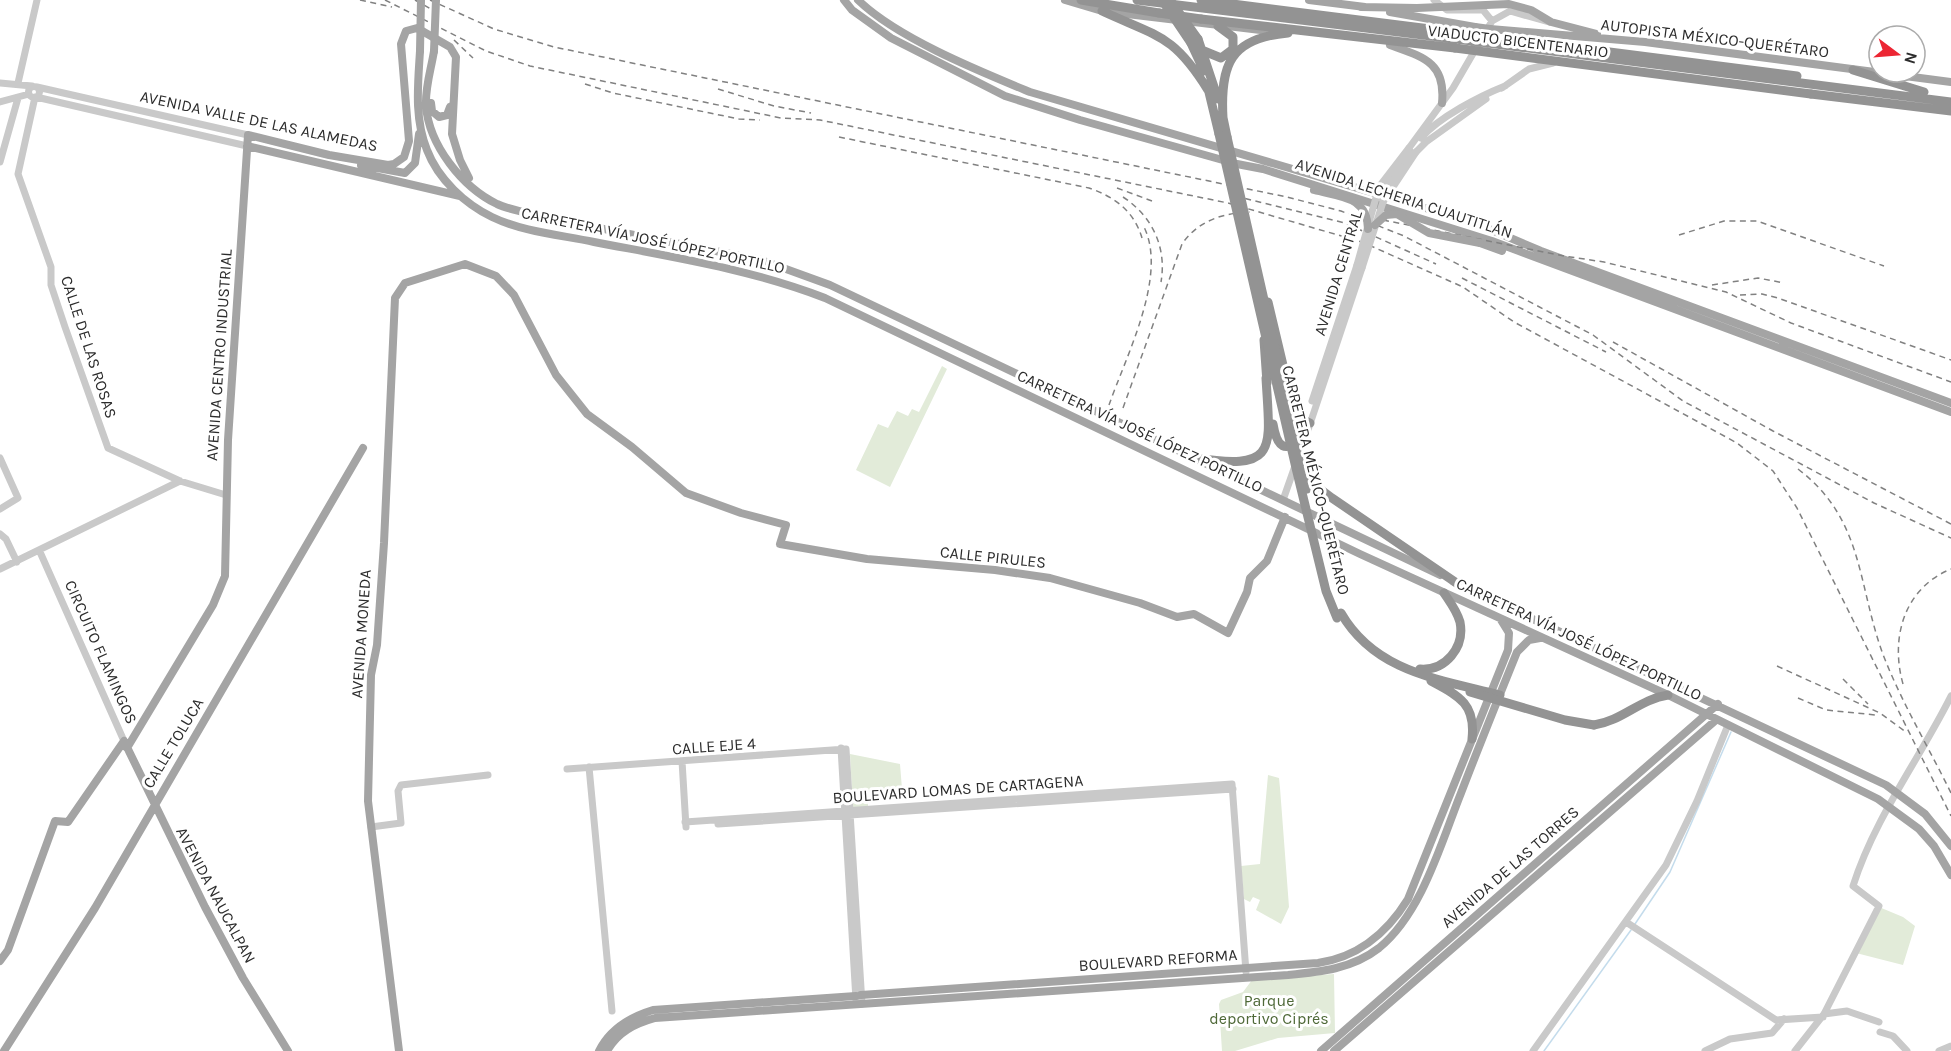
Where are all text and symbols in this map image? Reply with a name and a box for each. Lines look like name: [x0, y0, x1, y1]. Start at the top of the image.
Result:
street label: AUTOPISTA MÉXICO-QUERÉTARO: [1600, 15, 1830, 61]
street label: VIADUCTO BICENTENARIO: [1427, 21, 1609, 61]
north arrow: [1867, 24, 1927, 84]
text: N: [1900, 50, 1922, 66]
street label: AVENIDA VALLE DE LAS ALAMEDAS: [138, 86, 380, 156]
street label: AVENIDA LECHERIA CUAUTITLÁN: [1293, 154, 1515, 242]
street label: CARRETERA VÍA JOSÉ LÓPEZ PORTILLO: [520, 203, 786, 277]
street label: AVENIDA CENTRAL: [1310, 208, 1366, 338]
street label: AVENIDA CENTRO INDUSTRIAL: [202, 248, 236, 462]
street label: CALLE DE LAS ROSAS: [57, 273, 121, 421]
street label: CARRETERA MÉXICO-QUERÉTARO: [1278, 363, 1354, 597]
street label: CARRETERA VÍA JOSÉ LÓPEZ PORTILLO: [1014, 366, 1266, 496]
street label: CALLE PIRULES: [939, 542, 1047, 572]
street label: AVENIDA MONEDA: [347, 569, 375, 699]
street label: CARRETERA VÍA JOSÉ LÓPEZ PORTILLO: [1453, 574, 1705, 704]
street label: CIRCUITO FLAMINGOS: [61, 577, 141, 727]
street label: CALLE TOLUCA: [139, 694, 207, 792]
street label: CALLE EJE 4: [671, 734, 757, 758]
street label: BOULEVARD LOMAS DE CARTAGENA: [832, 771, 1084, 807]
street label: AVENIDA DE LAS TORRES: [1437, 802, 1583, 932]
street label: AVENIDA NAUCALPAN: [172, 824, 260, 966]
street label: BOULEVARD REFORMA: [1078, 945, 1238, 975]
park label: Parque deportivo Ciprés: [1209, 991, 1329, 1028]

